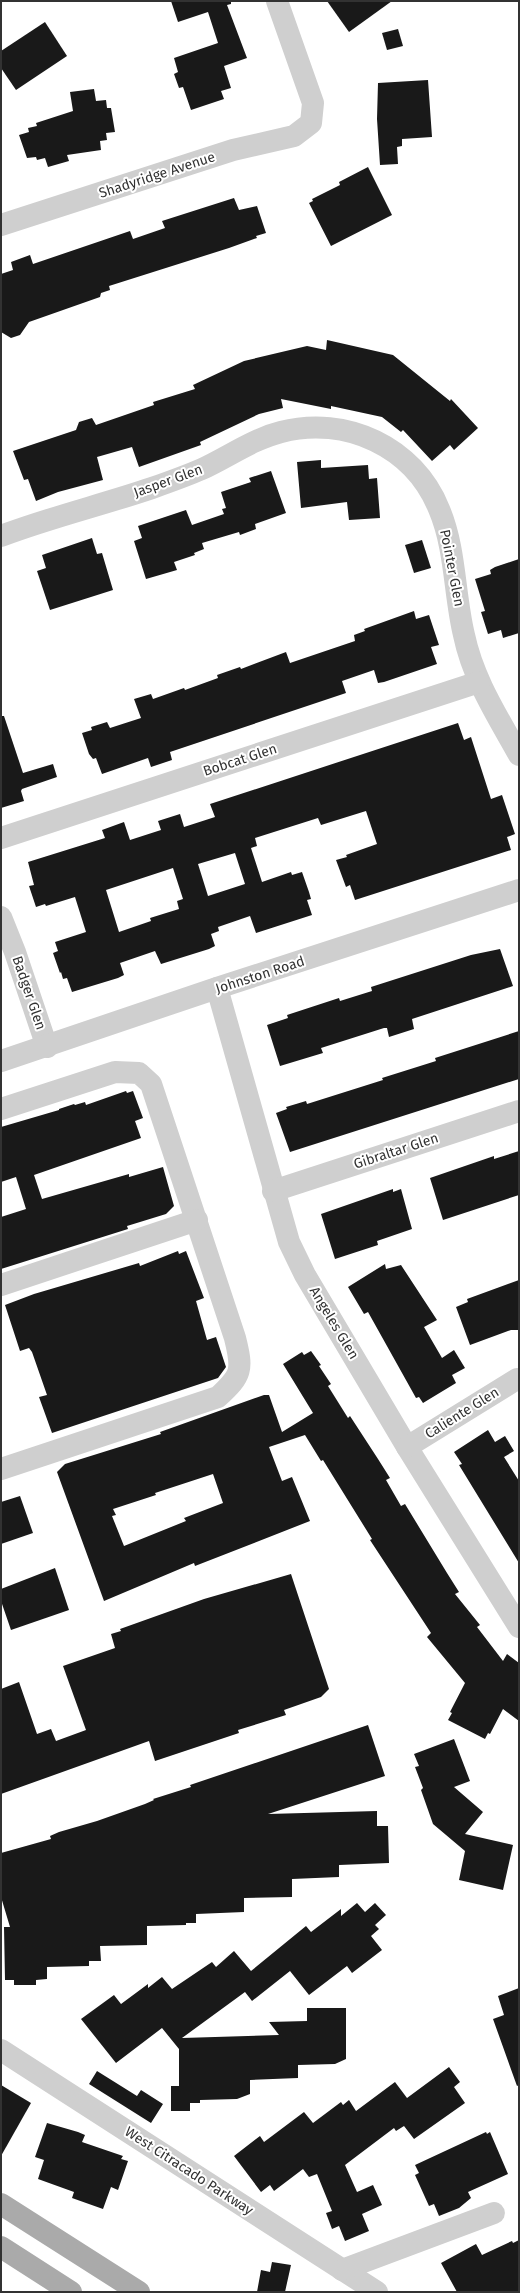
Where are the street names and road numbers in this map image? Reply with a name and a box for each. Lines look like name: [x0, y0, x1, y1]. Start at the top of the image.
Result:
street label: Shadyridge Avenue: [97, 148, 217, 202]
street label: Jasper Glen: [131, 461, 205, 501]
street label: Pointer Glen: [436, 528, 468, 608]
street label: Bobcat Glen: [201, 740, 279, 780]
street label: Johnston Road: [213, 953, 307, 997]
street label: Badger Glen: [8, 954, 50, 1032]
street label: Gibraltar Glen: [352, 1129, 440, 1173]
street label: Angeles Glen: [306, 1284, 362, 1362]
street label: Caliente Glen: [422, 1384, 502, 1442]
street label: West Citracado Parkway: [122, 2123, 257, 2219]

